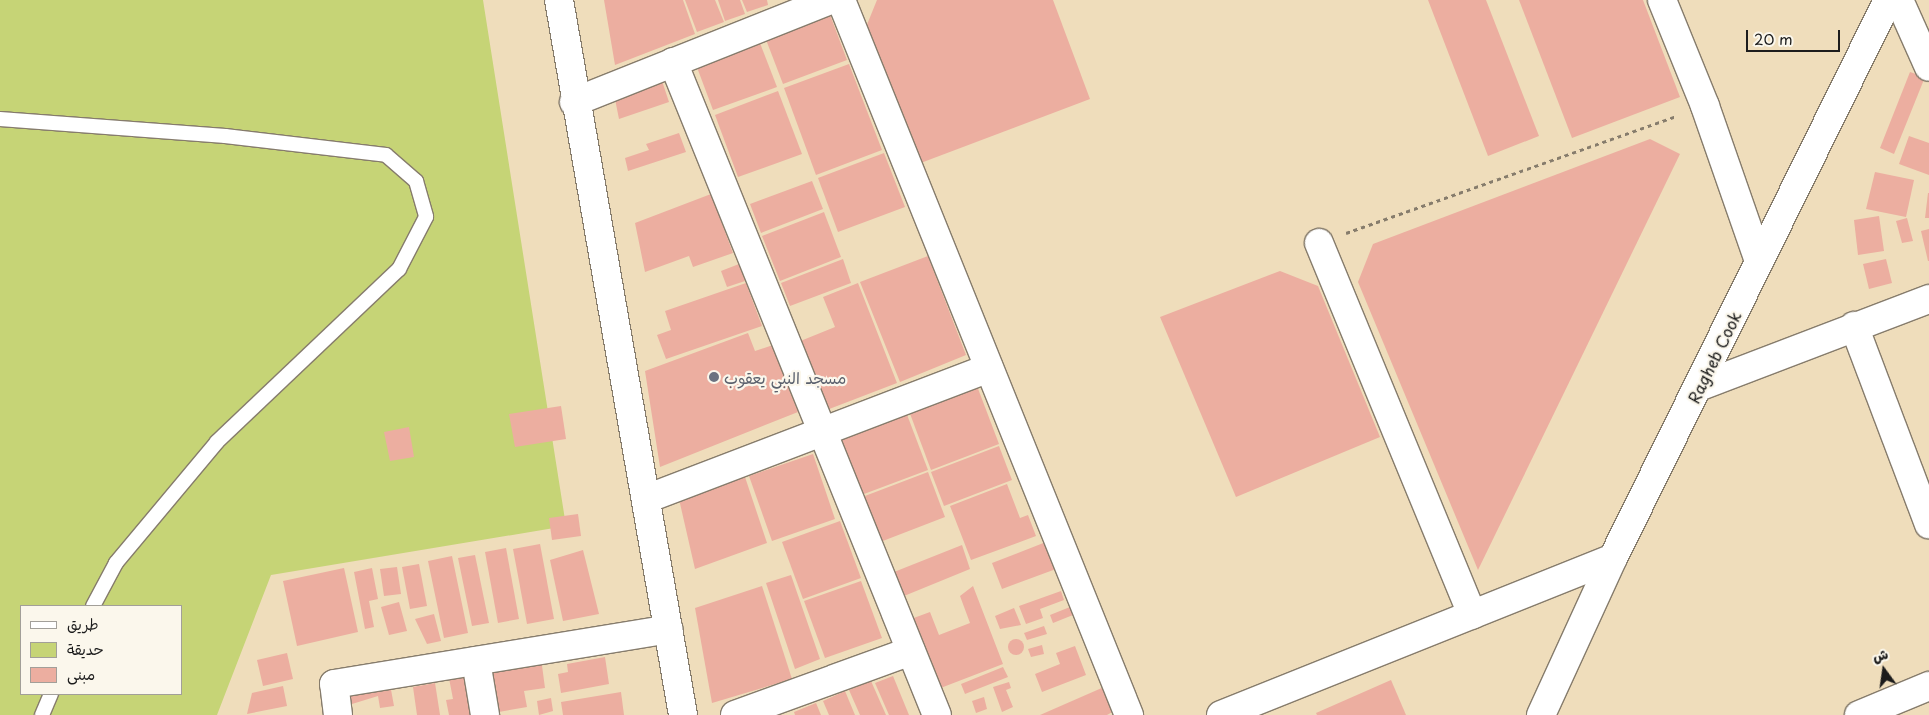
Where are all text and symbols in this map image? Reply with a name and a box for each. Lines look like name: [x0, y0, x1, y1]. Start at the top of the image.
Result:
scale bar: [1749, 20, 1843, 52]
text: 20 m: [1754, 27, 1793, 50]
street label: Ragheb Cook: [1683, 307, 1745, 407]
place label: مسجد النبي يعقوب: [724, 367, 846, 387]
marker: مسجد النبي يعقوب: [708, 371, 720, 383]
legend: [20, 605, 182, 695]
text: طريق: [67, 612, 99, 635]
text: حديقة: [67, 637, 104, 660]
text: ش: [1870, 643, 1890, 667]
north arrow: [1859, 645, 1909, 695]
text: مبنى: [67, 662, 95, 685]

